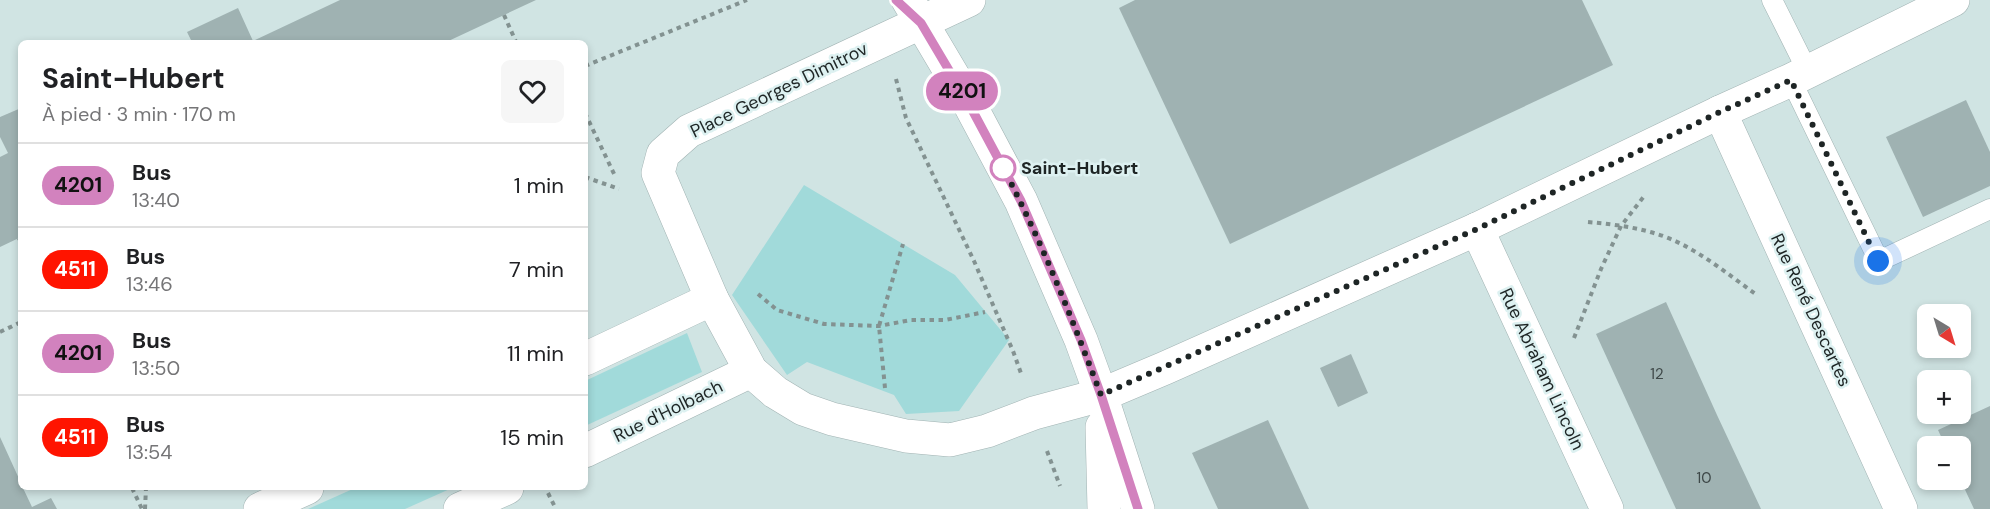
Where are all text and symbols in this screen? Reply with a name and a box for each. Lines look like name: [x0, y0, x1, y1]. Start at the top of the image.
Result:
street label: Place Georges Dimitrov: [686, 36, 872, 143]
text: Saint-Hubert: [42, 60, 225, 97]
button: heart: [501, 60, 564, 123]
line badge: 4201: [920, 72, 1004, 110]
text: 4201: [938, 77, 986, 105]
text: À pied · 3 min · 170 m: [42, 101, 236, 127]
marker: Saint-Hubert: [990, 155, 1016, 181]
place label: Saint-Hubert: [1021, 156, 1138, 180]
text: Bus: [132, 158, 171, 187]
text: 4201: [54, 171, 102, 199]
text: 1 min: [514, 171, 564, 200]
text: 13:40: [132, 187, 180, 213]
street label: Rue René Descartes: [1765, 230, 1857, 390]
text: Bus: [126, 242, 165, 271]
your location: [1863, 246, 1893, 276]
text: 4511: [54, 255, 96, 283]
text: 7 min: [509, 255, 564, 284]
text: 13:46: [126, 271, 173, 297]
street label: Rue Abraham Lincoln: [1494, 284, 1590, 454]
north arrow: [1917, 304, 1971, 358]
map controls: [1917, 304, 1971, 490]
text: Bus: [132, 326, 171, 355]
text: 4201: [54, 339, 102, 367]
text: 11 min: [507, 339, 564, 368]
text: 13:50: [132, 355, 180, 381]
house number: 12: [1650, 364, 1664, 384]
button: +: [1917, 370, 1971, 424]
street label: Rue d'Holbach: [609, 374, 727, 448]
text: Bus: [126, 410, 165, 439]
text: 4511: [54, 423, 96, 451]
text: 15 min: [500, 423, 564, 452]
button: −: [1917, 436, 1971, 490]
text: 13:54: [126, 439, 172, 465]
house number: 10: [1697, 468, 1711, 488]

